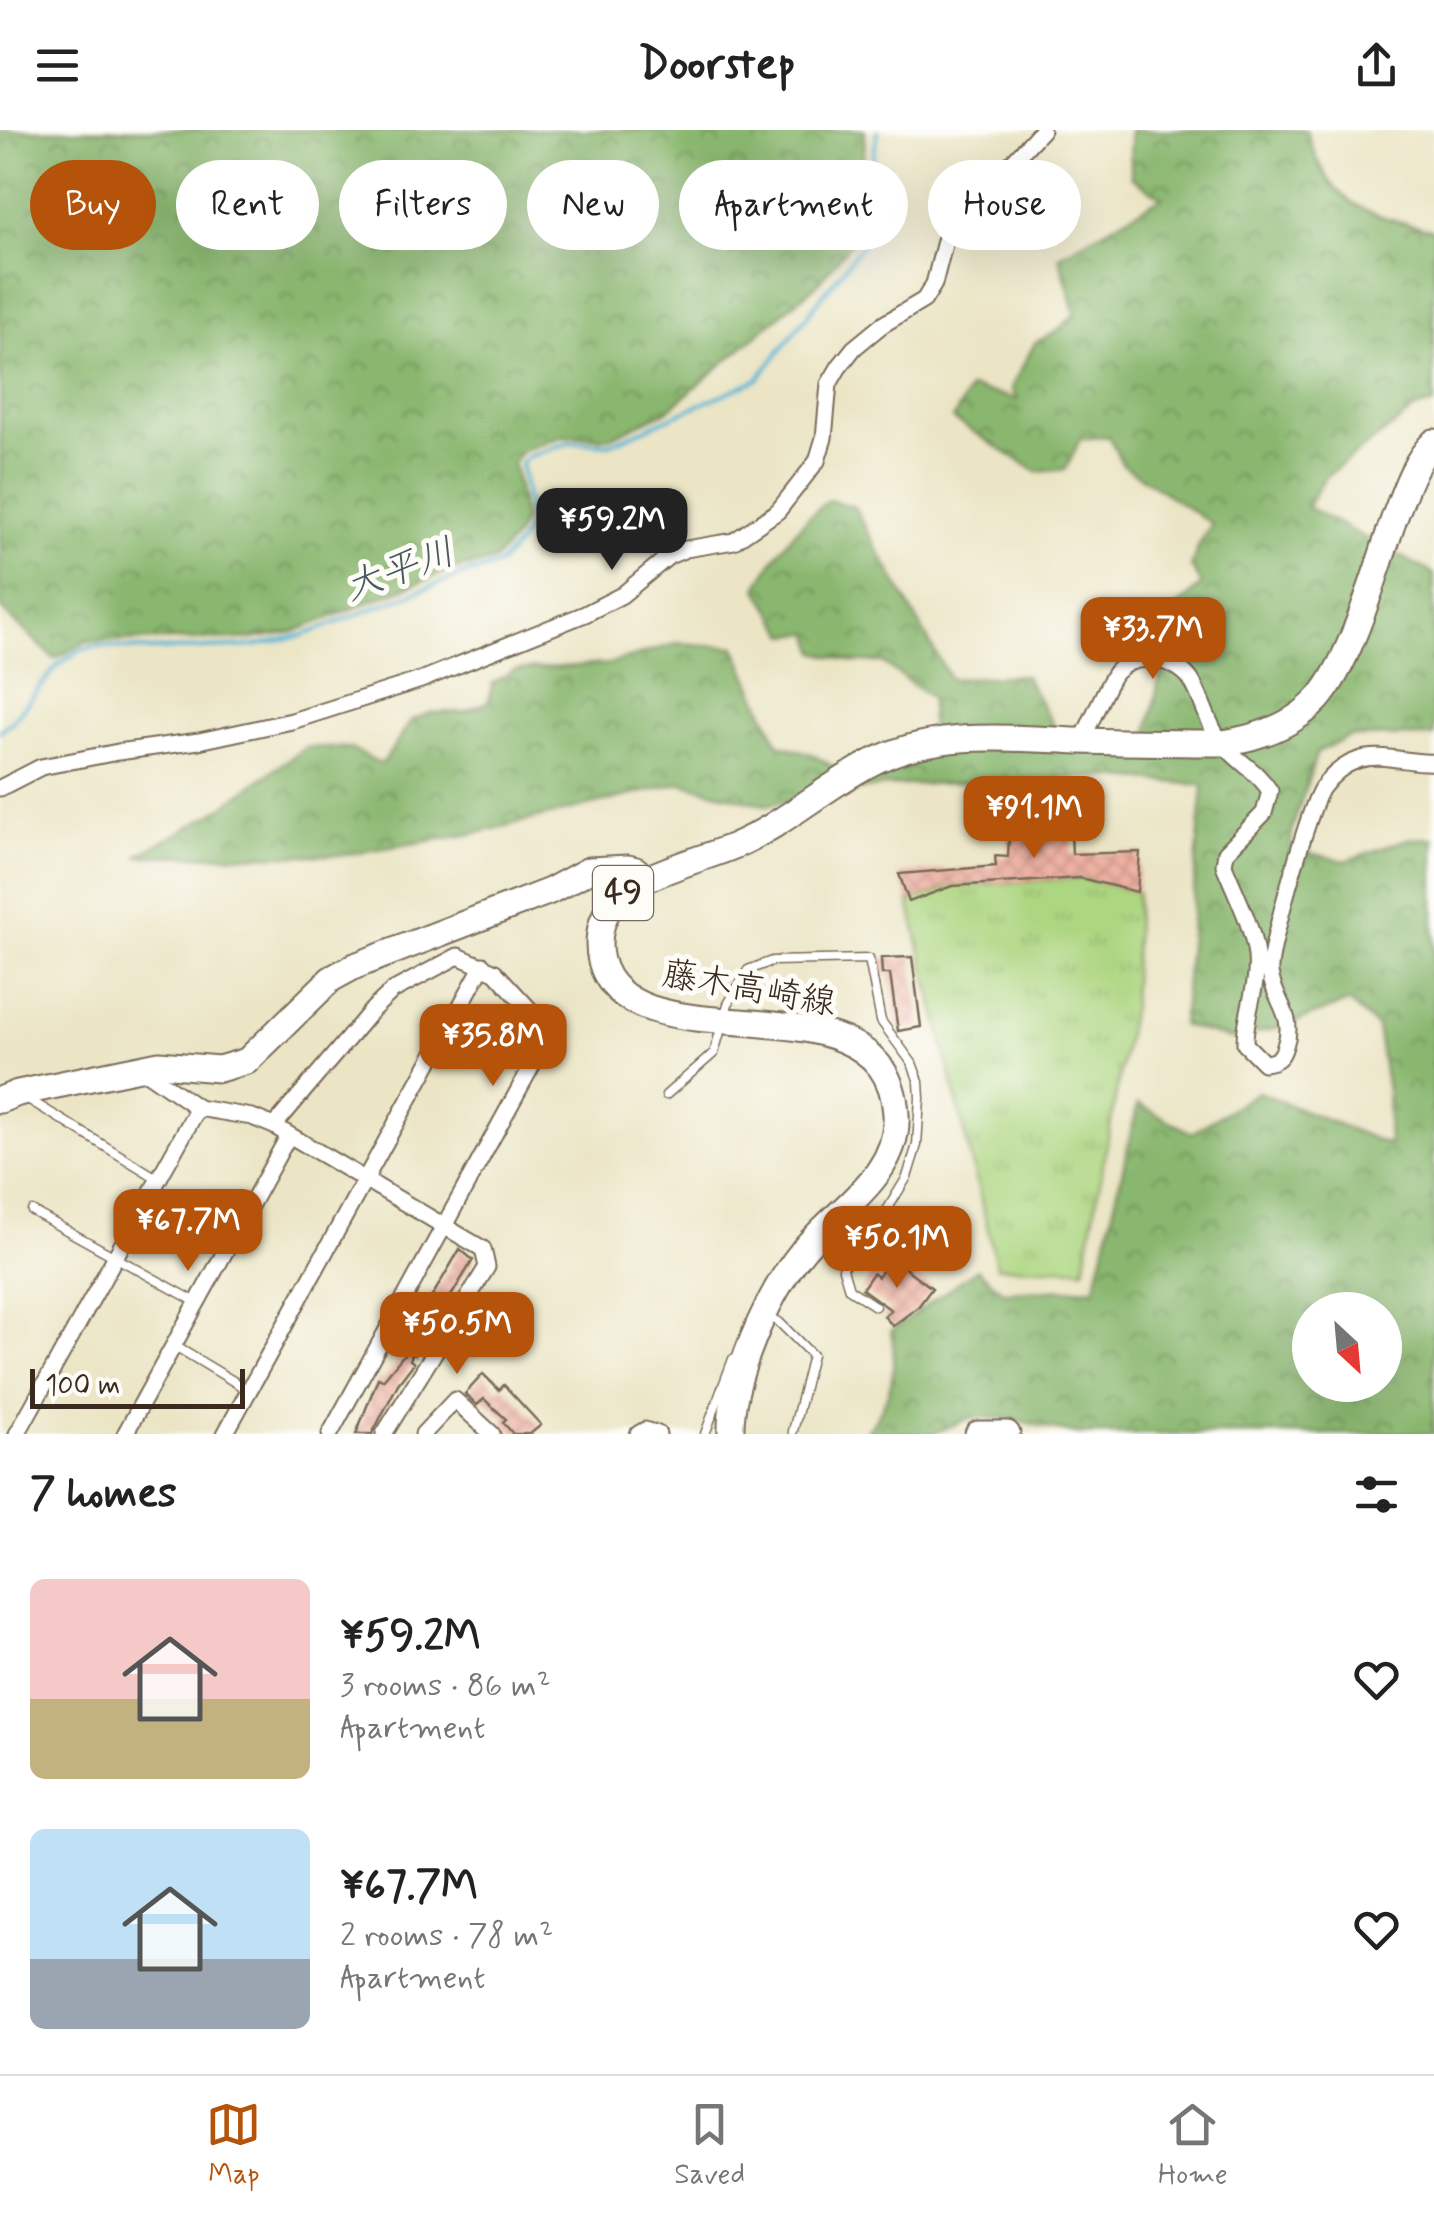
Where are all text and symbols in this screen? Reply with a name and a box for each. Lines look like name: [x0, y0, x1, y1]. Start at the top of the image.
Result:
text: Doorstep: [638, 36, 796, 95]
icon: menu: [30, 38, 85, 93]
icon: share: [1349, 38, 1404, 93]
chip: Buy: [30, 160, 156, 250]
chip: Rent: [176, 160, 319, 250]
chip: Filters: [339, 160, 507, 250]
chip: New: [527, 160, 659, 250]
chip: Apartment: [679, 160, 908, 250]
chip: House: [928, 160, 1081, 250]
pin: ¥59.2M: [531, 488, 693, 573]
text: ¥59.2M: [558, 499, 666, 541]
water label: 大平川: [338, 528, 462, 614]
pin: ¥33.7M: [1072, 597, 1234, 682]
text: ¥33.7M: [1103, 608, 1203, 650]
pin: ¥91.1M: [953, 776, 1115, 861]
text: ¥91.1M: [986, 787, 1082, 829]
road number: 49: [593, 866, 653, 920]
street label: 藤木高崎線: [659, 951, 839, 1027]
pin: ¥35.8M: [412, 1004, 574, 1089]
text: ¥35.8M: [442, 1015, 544, 1057]
pin: ¥67.7M: [107, 1189, 269, 1274]
text: ¥67.7M: [135, 1200, 241, 1242]
pin: ¥50.1M: [816, 1206, 978, 1291]
text: ¥50.1M: [845, 1217, 950, 1259]
pin: ¥50.5M: [376, 1292, 538, 1377]
north arrow: [1292, 1292, 1402, 1402]
map controls: [1292, 1292, 1402, 1402]
text: ¥50.5M: [402, 1303, 512, 1345]
scale bar: [30, 1364, 245, 1408]
text: 100 m: [45, 1368, 120, 1405]
text: 7 homes: [30, 1467, 177, 1522]
icon: filters: [1349, 1467, 1404, 1522]
text: ¥59.2M: [340, 1610, 481, 1665]
icon: home: [110, 1619, 230, 1739]
icon: heart: [1349, 1652, 1404, 1707]
text: 3 rooms · 86 m²: [340, 1665, 551, 1707]
text: Apartment: [340, 1707, 485, 1749]
text: ¥67.7M: [340, 1860, 478, 1915]
icon: home: [110, 1869, 230, 1989]
icon: heart: [1349, 1902, 1404, 1957]
text: 2 rooms · 78 m²: [340, 1915, 553, 1957]
text: Apartment: [340, 1957, 485, 1999]
tab: Map: [206, 2097, 261, 2194]
tab: Saved: [674, 2097, 745, 2194]
tab: Home: [1158, 2097, 1228, 2194]

